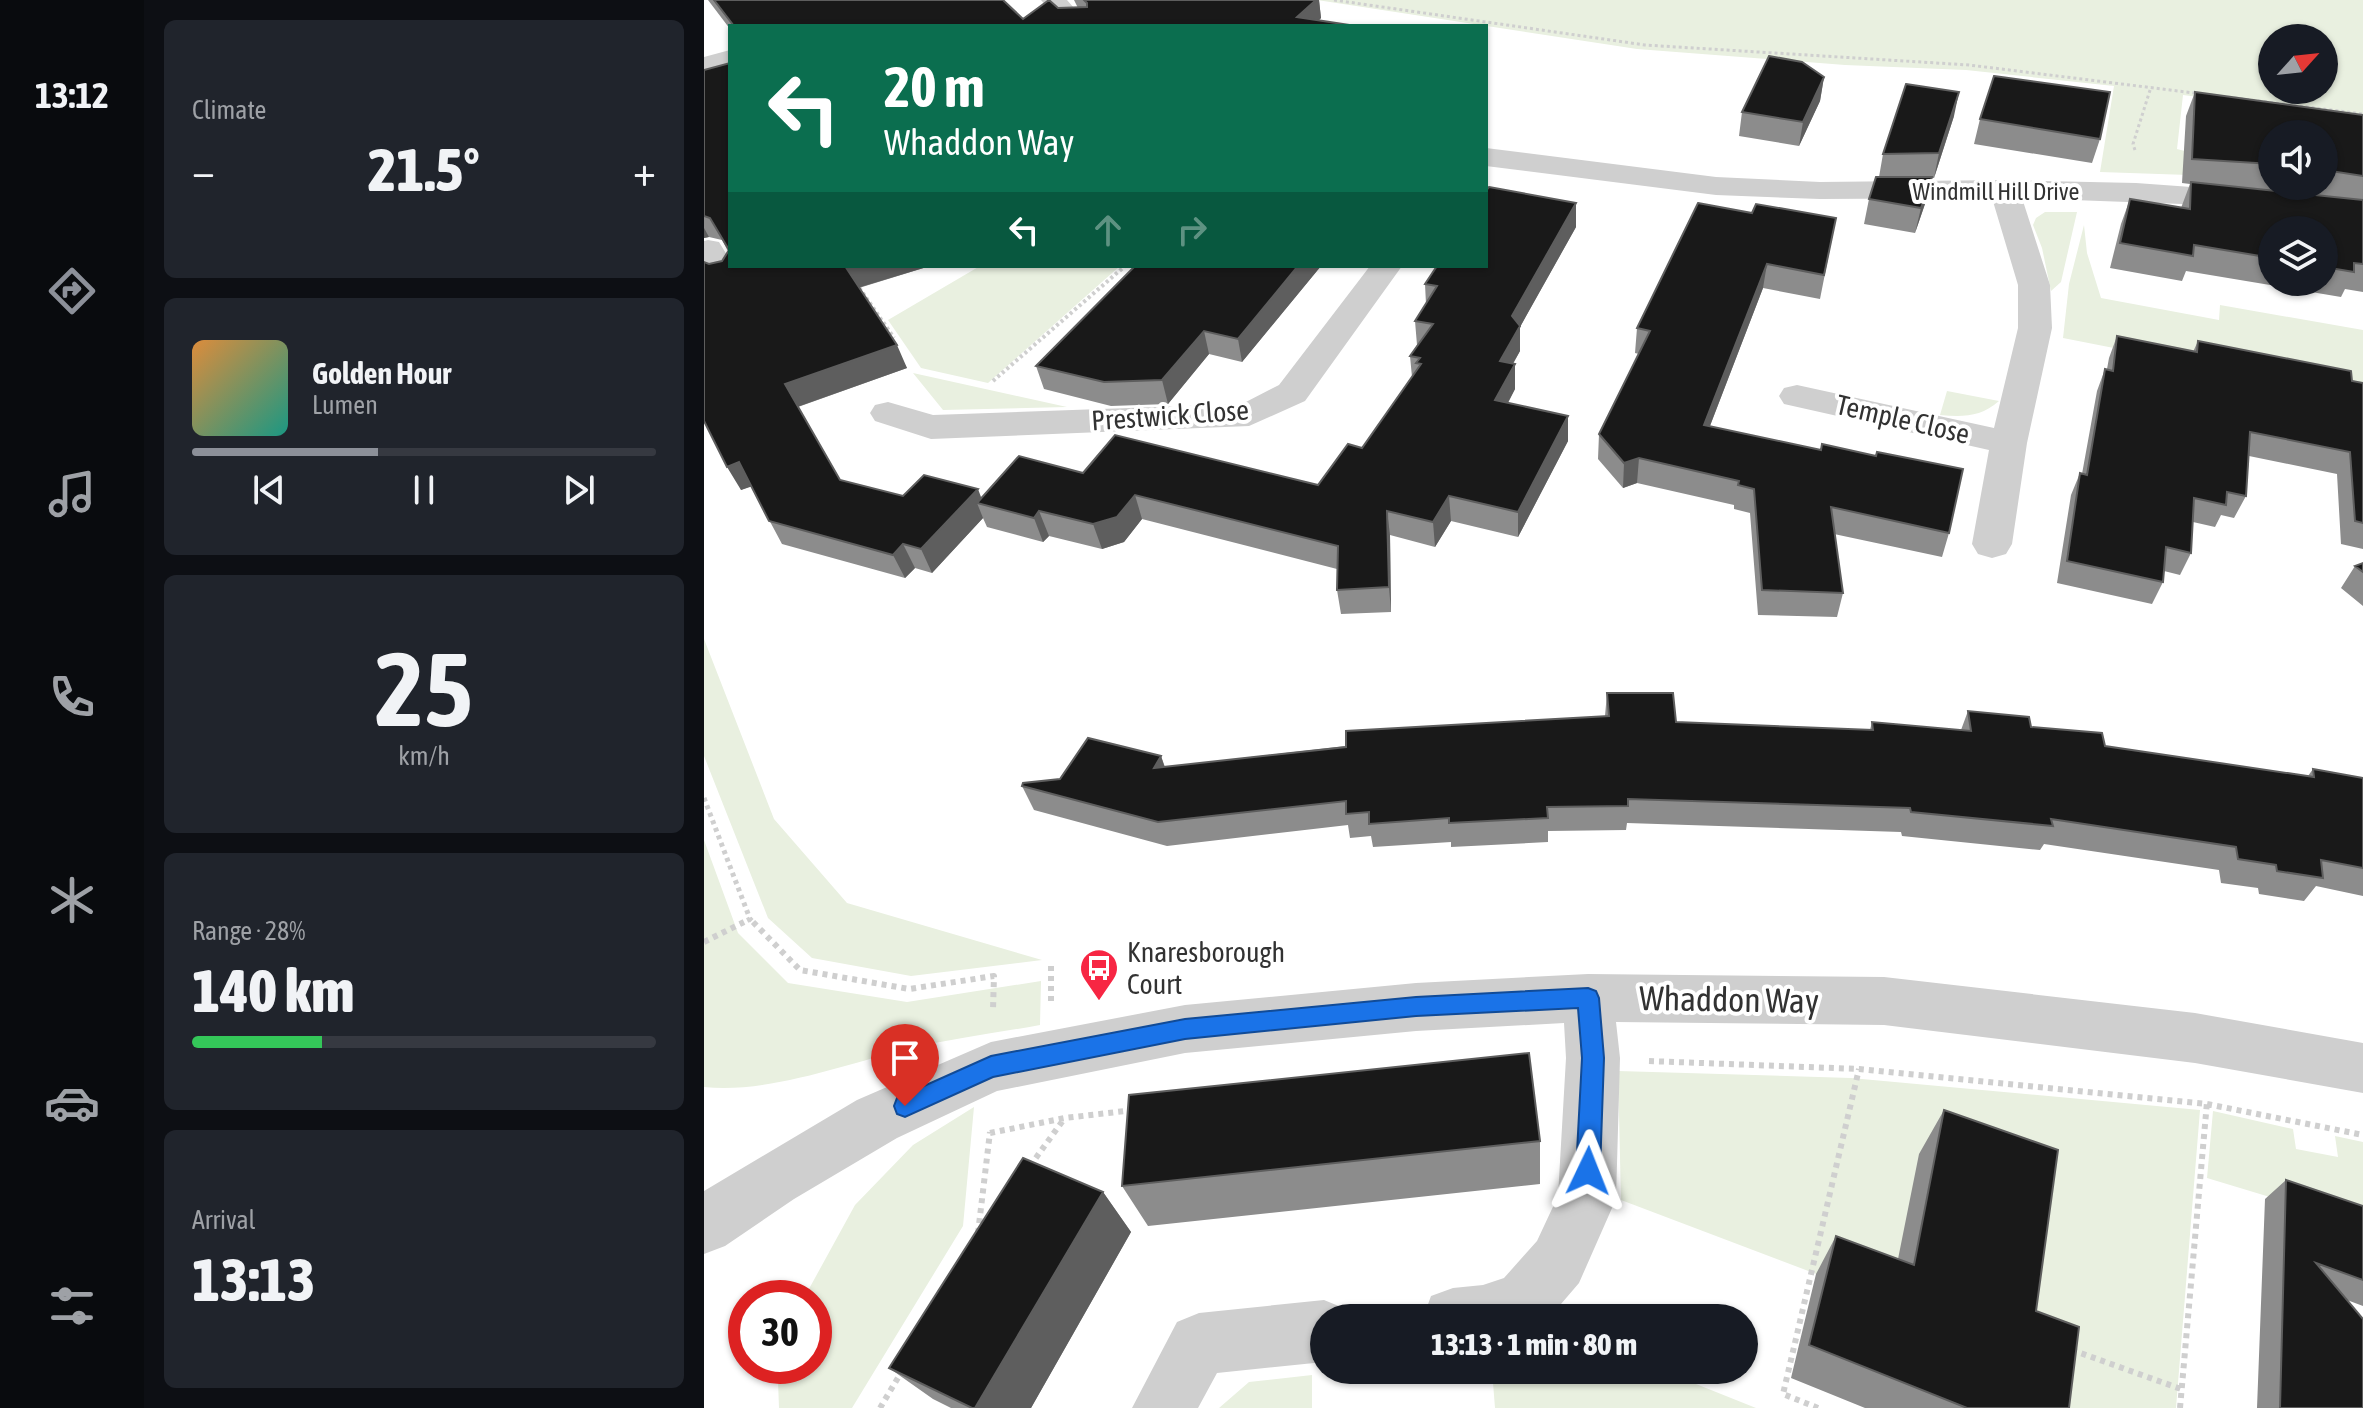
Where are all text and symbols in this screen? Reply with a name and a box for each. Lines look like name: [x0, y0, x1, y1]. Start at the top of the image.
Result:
north arrow: [2258, 24, 2338, 104]
map controls: [2258, 24, 2338, 296]
text: 20 m: [884, 55, 985, 119]
icon: left: [752, 56, 856, 160]
text: 13:12: [35, 74, 109, 116]
text: Climate: [192, 95, 266, 125]
button: sound: [2258, 120, 2338, 200]
text: Whaddon Way: [884, 121, 1074, 163]
text: 21.5°: [368, 135, 480, 204]
text: −: [192, 145, 215, 195]
text: +: [633, 145, 656, 195]
street label: Windmill Hill Drive: [1913, 178, 2079, 205]
icon: left: [1002, 208, 1046, 252]
icon: ahead: [1086, 208, 1130, 252]
icon: right: [1170, 208, 1214, 252]
button: layers: [2258, 216, 2338, 296]
icon: directions: [44, 263, 100, 319]
text: Golden Hour: [312, 356, 451, 390]
street label: Temple Close: [1833, 388, 1973, 450]
text: Lumen: [312, 390, 378, 420]
street label: Prestwick Close: [1090, 394, 1250, 436]
icon: music: [44, 466, 100, 522]
icon: previous: [247, 468, 291, 512]
icon: pause: [402, 468, 446, 512]
icon: next: [557, 468, 601, 512]
text: 25: [375, 629, 473, 748]
icon: phone: [44, 669, 100, 725]
text: km/h: [398, 741, 450, 771]
icon: climate: [44, 872, 100, 928]
text: Range · 28%: [192, 916, 305, 946]
place label: Knaresborough Court: [1127, 936, 1285, 1000]
bus stop icon: Knaresborough Court: [1078, 947, 1120, 1002]
text: 140 km: [192, 956, 354, 1025]
street label: Whaddon Way: [1639, 978, 1819, 1020]
pin: [871, 1024, 939, 1106]
icon: arrive: [883, 1036, 927, 1080]
icon: car: [44, 1075, 100, 1131]
position arrow: [1546, 1129, 1630, 1213]
text: Arrival: [192, 1205, 256, 1235]
text: 13:13: [192, 1245, 315, 1314]
icon: filters: [44, 1278, 100, 1334]
speed limit sign: 30: [728, 1280, 832, 1384]
text: 13:13 · 1 min · 80 m: [1431, 1327, 1637, 1361]

